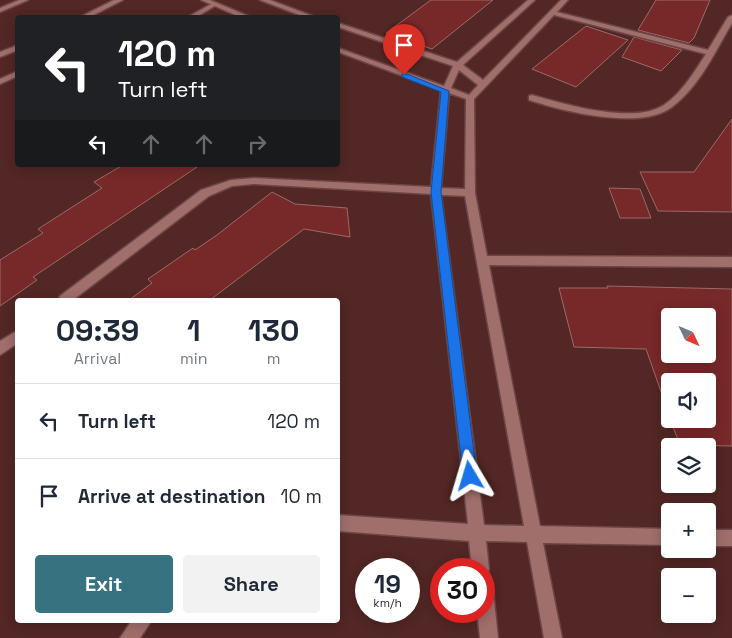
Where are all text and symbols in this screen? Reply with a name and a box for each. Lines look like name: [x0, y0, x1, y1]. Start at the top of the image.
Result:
pin: [383, 24, 425, 75]
icon: arrive: [390, 31, 418, 59]
text: 120 m: [118, 32, 216, 76]
icon: left: [35, 35, 100, 100]
text: Turn left: [118, 75, 208, 103]
icon: left: [84, 130, 112, 158]
icon: ahead: [137, 130, 165, 158]
icon: ahead: [190, 130, 218, 158]
icon: right: [243, 130, 271, 158]
north arrow: [661, 308, 716, 362]
map controls: [661, 308, 716, 623]
text: 09:39: [56, 311, 139, 350]
text: 1: [187, 311, 200, 350]
text: 130: [248, 311, 299, 350]
text: Arrival: [74, 348, 121, 369]
text: min: [180, 348, 207, 369]
text: m: [267, 348, 281, 369]
button: sound: [661, 373, 716, 428]
icon: left: [35, 407, 63, 435]
text: Turn left: [78, 409, 156, 434]
text: 120 m: [267, 409, 320, 434]
button: layers: [661, 438, 716, 493]
position arrow: [443, 449, 495, 501]
icon: arrive: [35, 482, 63, 510]
text: Arrive at destination: [78, 484, 266, 509]
text: 10 m: [281, 484, 322, 509]
button: +: [661, 503, 716, 558]
button: Exit: [35, 555, 173, 613]
button: Share: [183, 555, 320, 613]
speed limit sign: 30: [430, 558, 495, 623]
text: 19: [374, 568, 401, 600]
button: −: [661, 568, 716, 623]
text: km/h: [373, 595, 402, 611]

